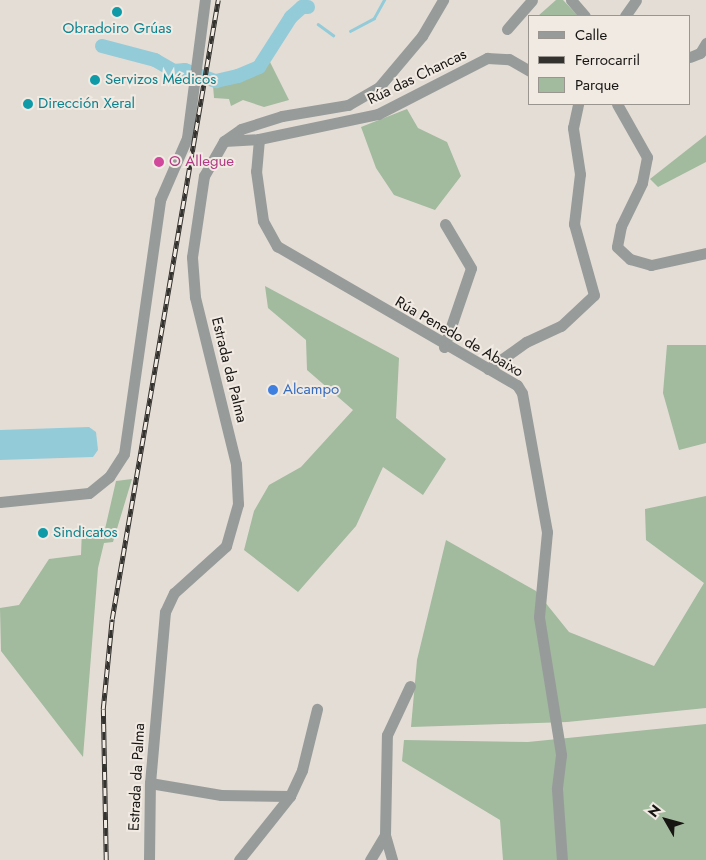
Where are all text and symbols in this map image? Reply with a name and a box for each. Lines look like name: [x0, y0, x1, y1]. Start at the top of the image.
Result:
marker: Obradoiro Grúas: [111, 6, 123, 18]
legend: [528, 15, 691, 105]
place label: Obradoiro Grúas: [63, 20, 171, 38]
text: Calle: [575, 24, 607, 46]
street label: Rúa das Chancas: [365, 45, 469, 109]
text: Ferrocarril: [575, 49, 640, 71]
place label: Servizos Médicos: [105, 71, 216, 89]
marker: Servizos Médicos: [89, 74, 101, 86]
text: Parque: [575, 74, 619, 96]
place label: Dirección Xeral: [38, 95, 135, 113]
marker: Dirección Xeral: [22, 98, 34, 110]
place label: O Allegue: [169, 153, 234, 171]
marker: O Allegue: [153, 156, 165, 168]
street label: Rúa Penedo de Abaixo: [392, 293, 526, 381]
street label: Estrada da Palma: [207, 315, 251, 425]
place label: Alcampo: [283, 381, 339, 399]
marker: Alcampo: [267, 384, 279, 396]
place label: Sindicatos: [53, 524, 118, 542]
marker: Sindicatos: [37, 527, 49, 539]
street label: Estrada da Palma: [125, 723, 149, 831]
north arrow: [641, 795, 691, 845]
text: N: [643, 800, 665, 821]

